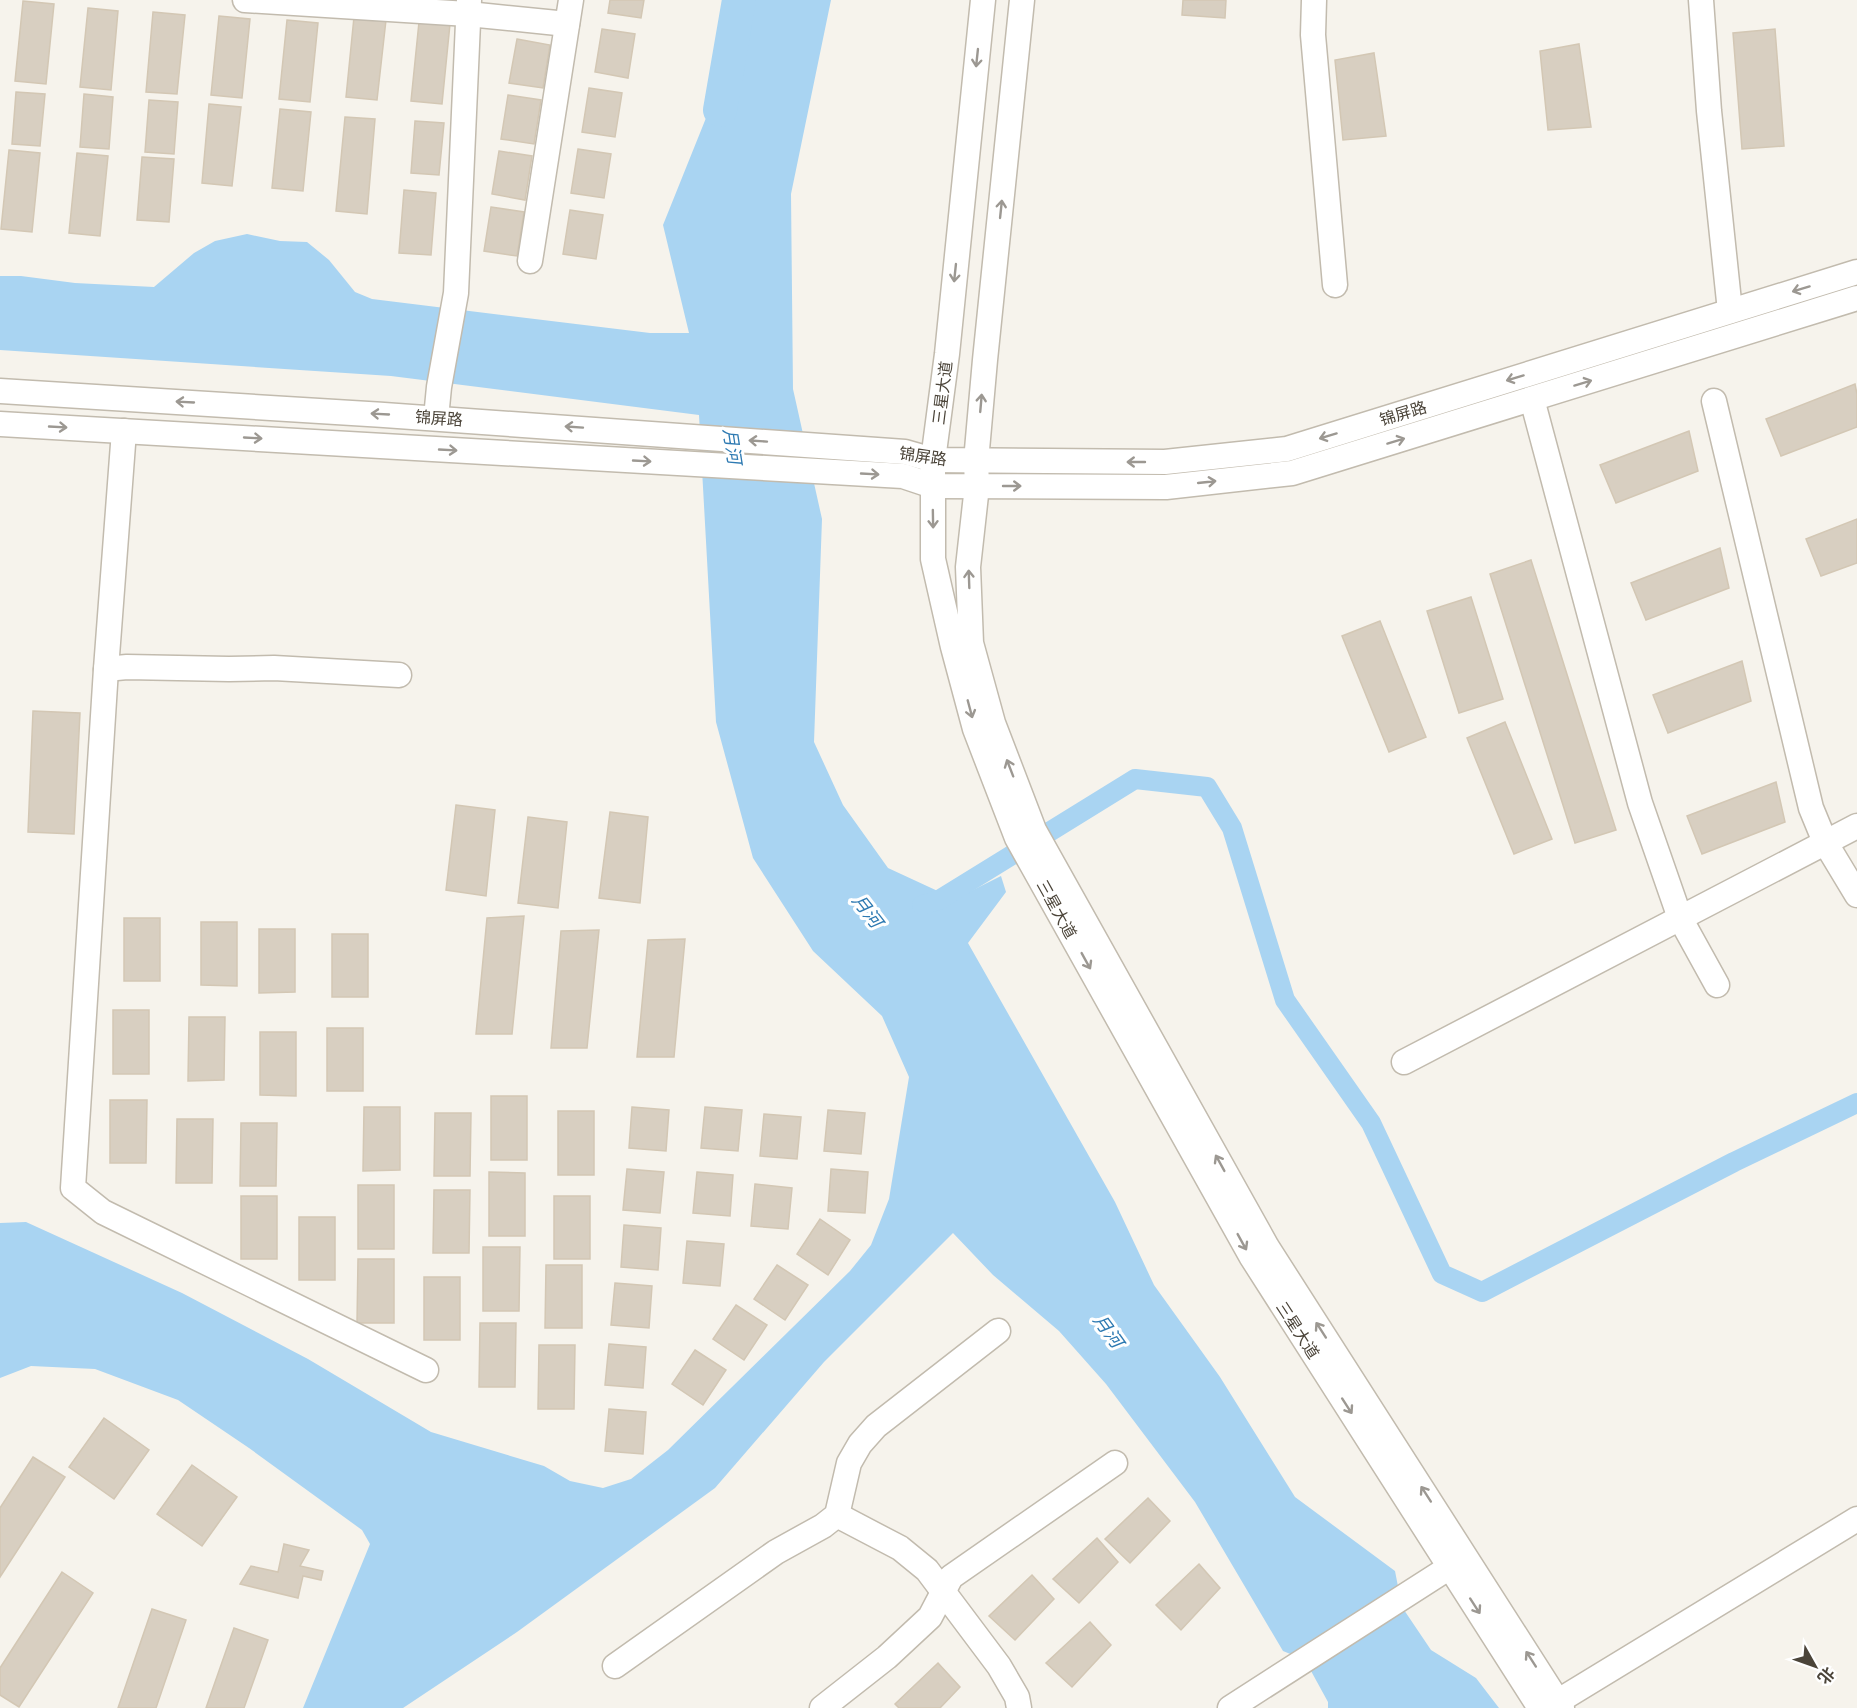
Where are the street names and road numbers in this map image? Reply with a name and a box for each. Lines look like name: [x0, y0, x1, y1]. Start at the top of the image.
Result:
street label: 三星大道: [929, 360, 957, 426]
street label: 锦屏路: [1377, 397, 1429, 431]
street label: 锦屏路: [414, 407, 464, 431]
street label: 锦屏路: [898, 444, 948, 470]
street label: 三星大道: [1032, 877, 1080, 942]
street label: 三星大道: [1271, 1298, 1323, 1363]

